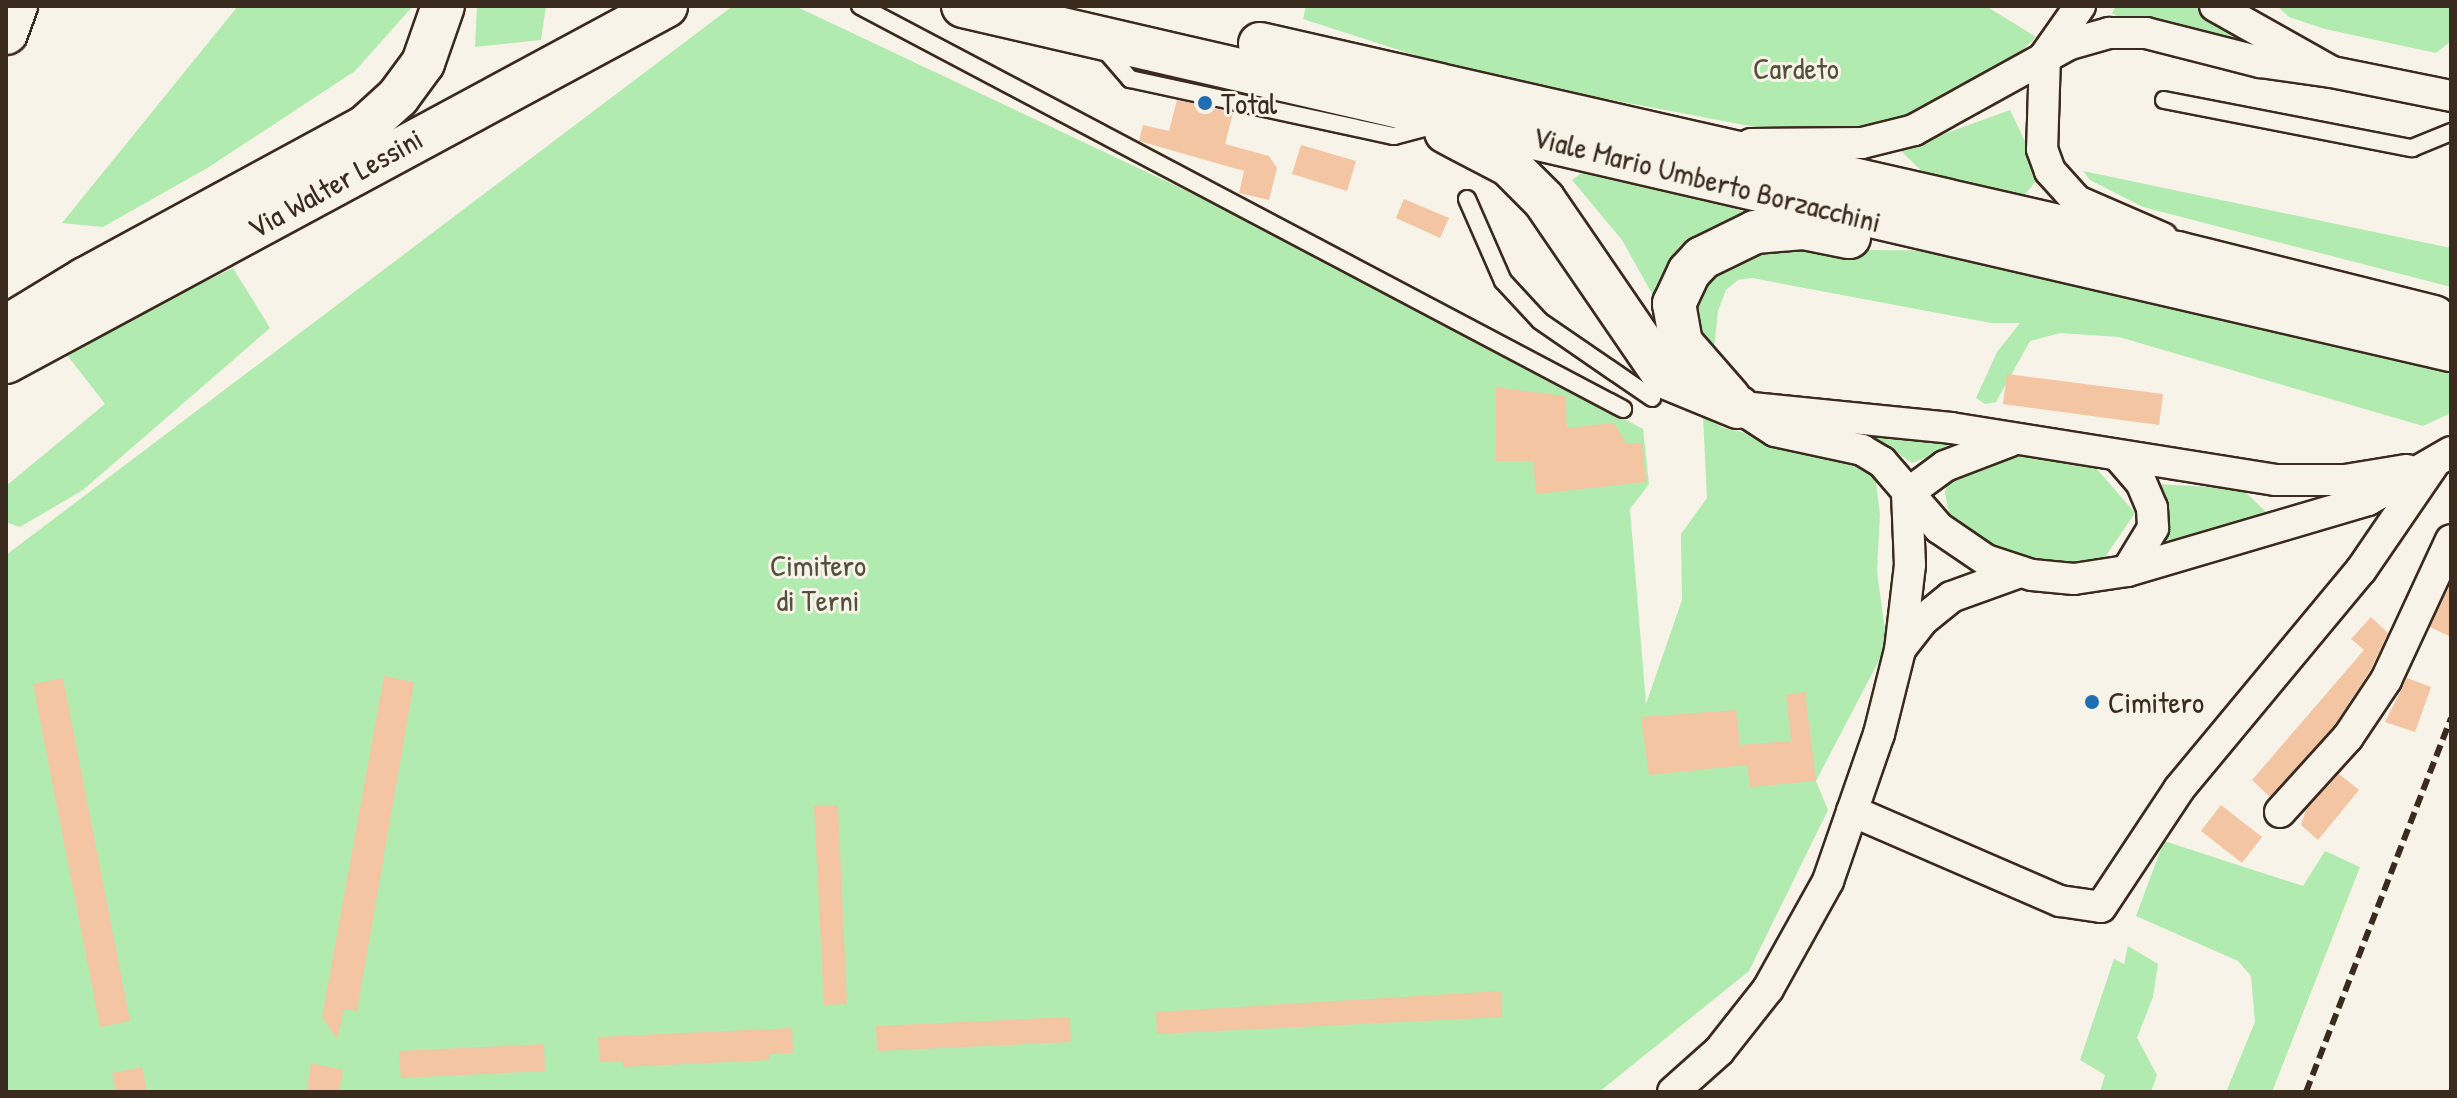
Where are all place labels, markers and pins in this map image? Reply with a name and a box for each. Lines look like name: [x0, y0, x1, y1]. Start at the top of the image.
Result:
place label: Total: [1221, 85, 1277, 121]
marker: Total: [1196, 94, 1214, 112]
place label: Cimitero: [2108, 684, 2204, 720]
marker: Cimitero: [2083, 693, 2101, 711]

